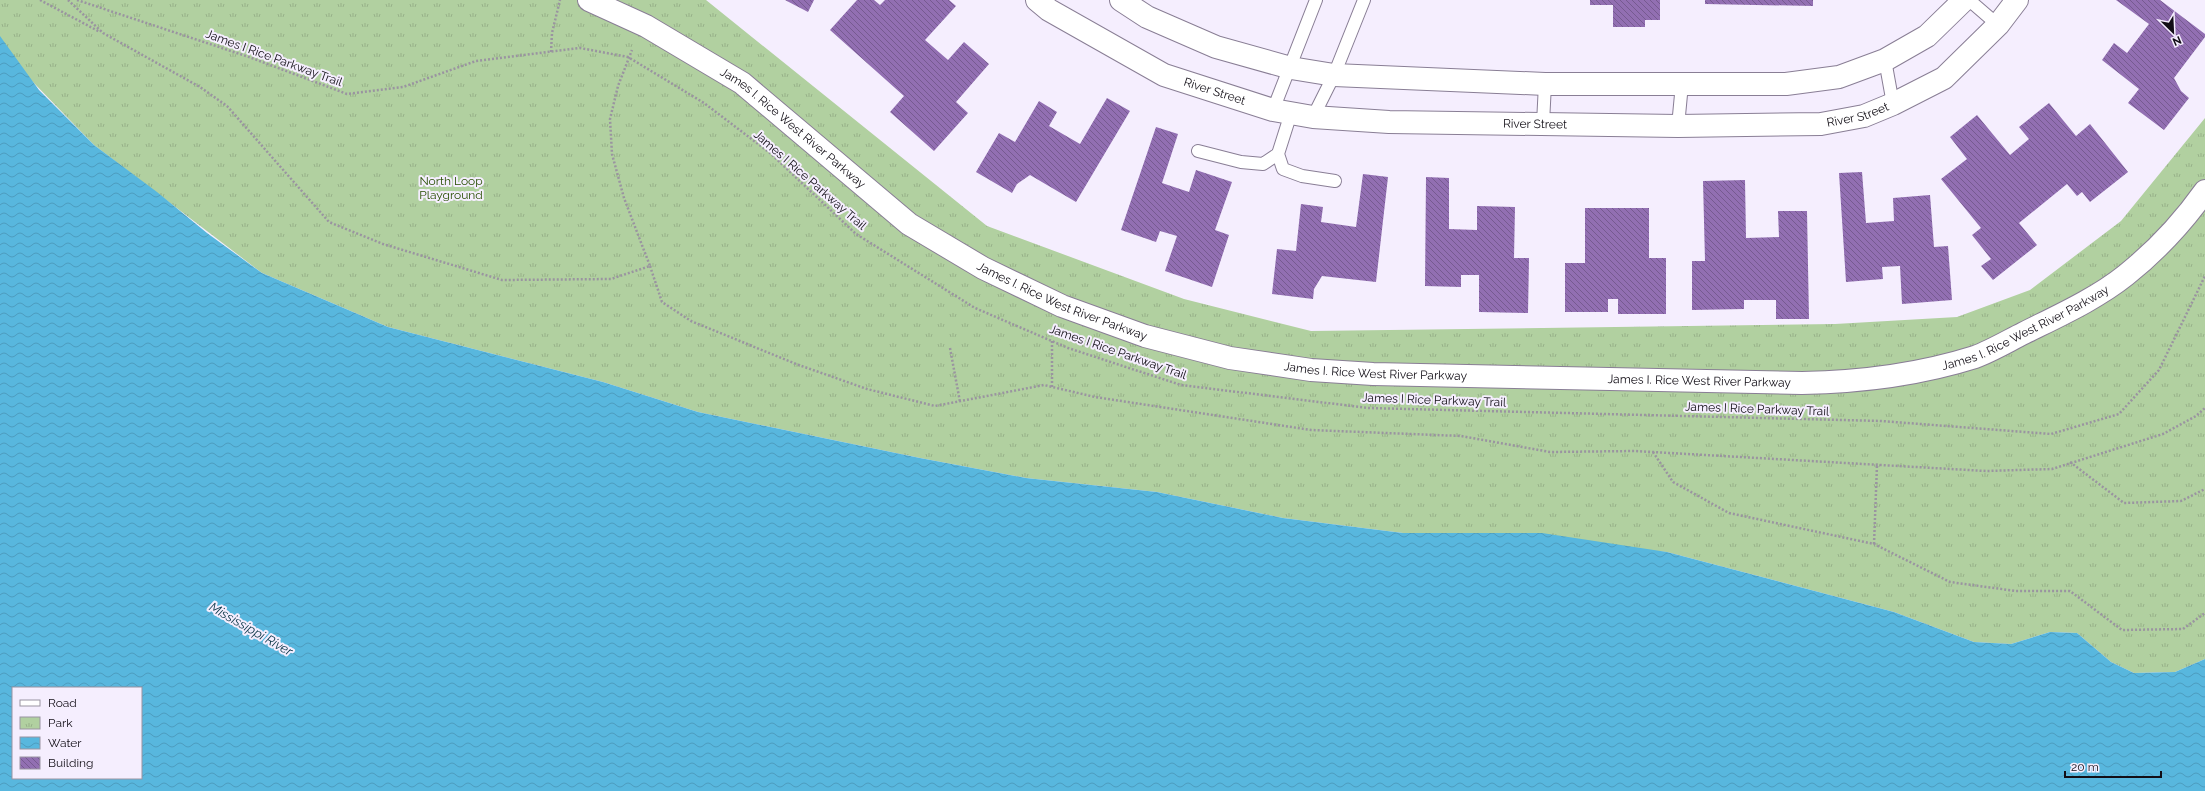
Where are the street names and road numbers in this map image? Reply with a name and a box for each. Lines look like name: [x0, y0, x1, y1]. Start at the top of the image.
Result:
street label: James I Rice Parkway Trail: [204, 27, 345, 90]
street label: James I. Rice West River Parkway: [718, 65, 869, 192]
street label: River Street: [1182, 75, 1247, 108]
street label: River Street: [1826, 100, 1891, 130]
street label: River Street: [1503, 117, 1567, 131]
street label: James I Rice Parkway Trail: [751, 127, 870, 233]
street label: James I. Rice West River Parkway: [975, 259, 1150, 343]
street label: James I. Rice West River Parkway: [1940, 282, 2112, 373]
street label: James I Rice Parkway Trail: [1047, 322, 1189, 382]
street label: James I. Rice West River Parkway: [1283, 359, 1468, 383]
street label: James I. Rice West River Parkway: [1607, 372, 1792, 390]
street label: James I Rice Parkway Trail: [1362, 390, 1507, 410]
street label: James I Rice Parkway Trail: [1685, 399, 1830, 419]

